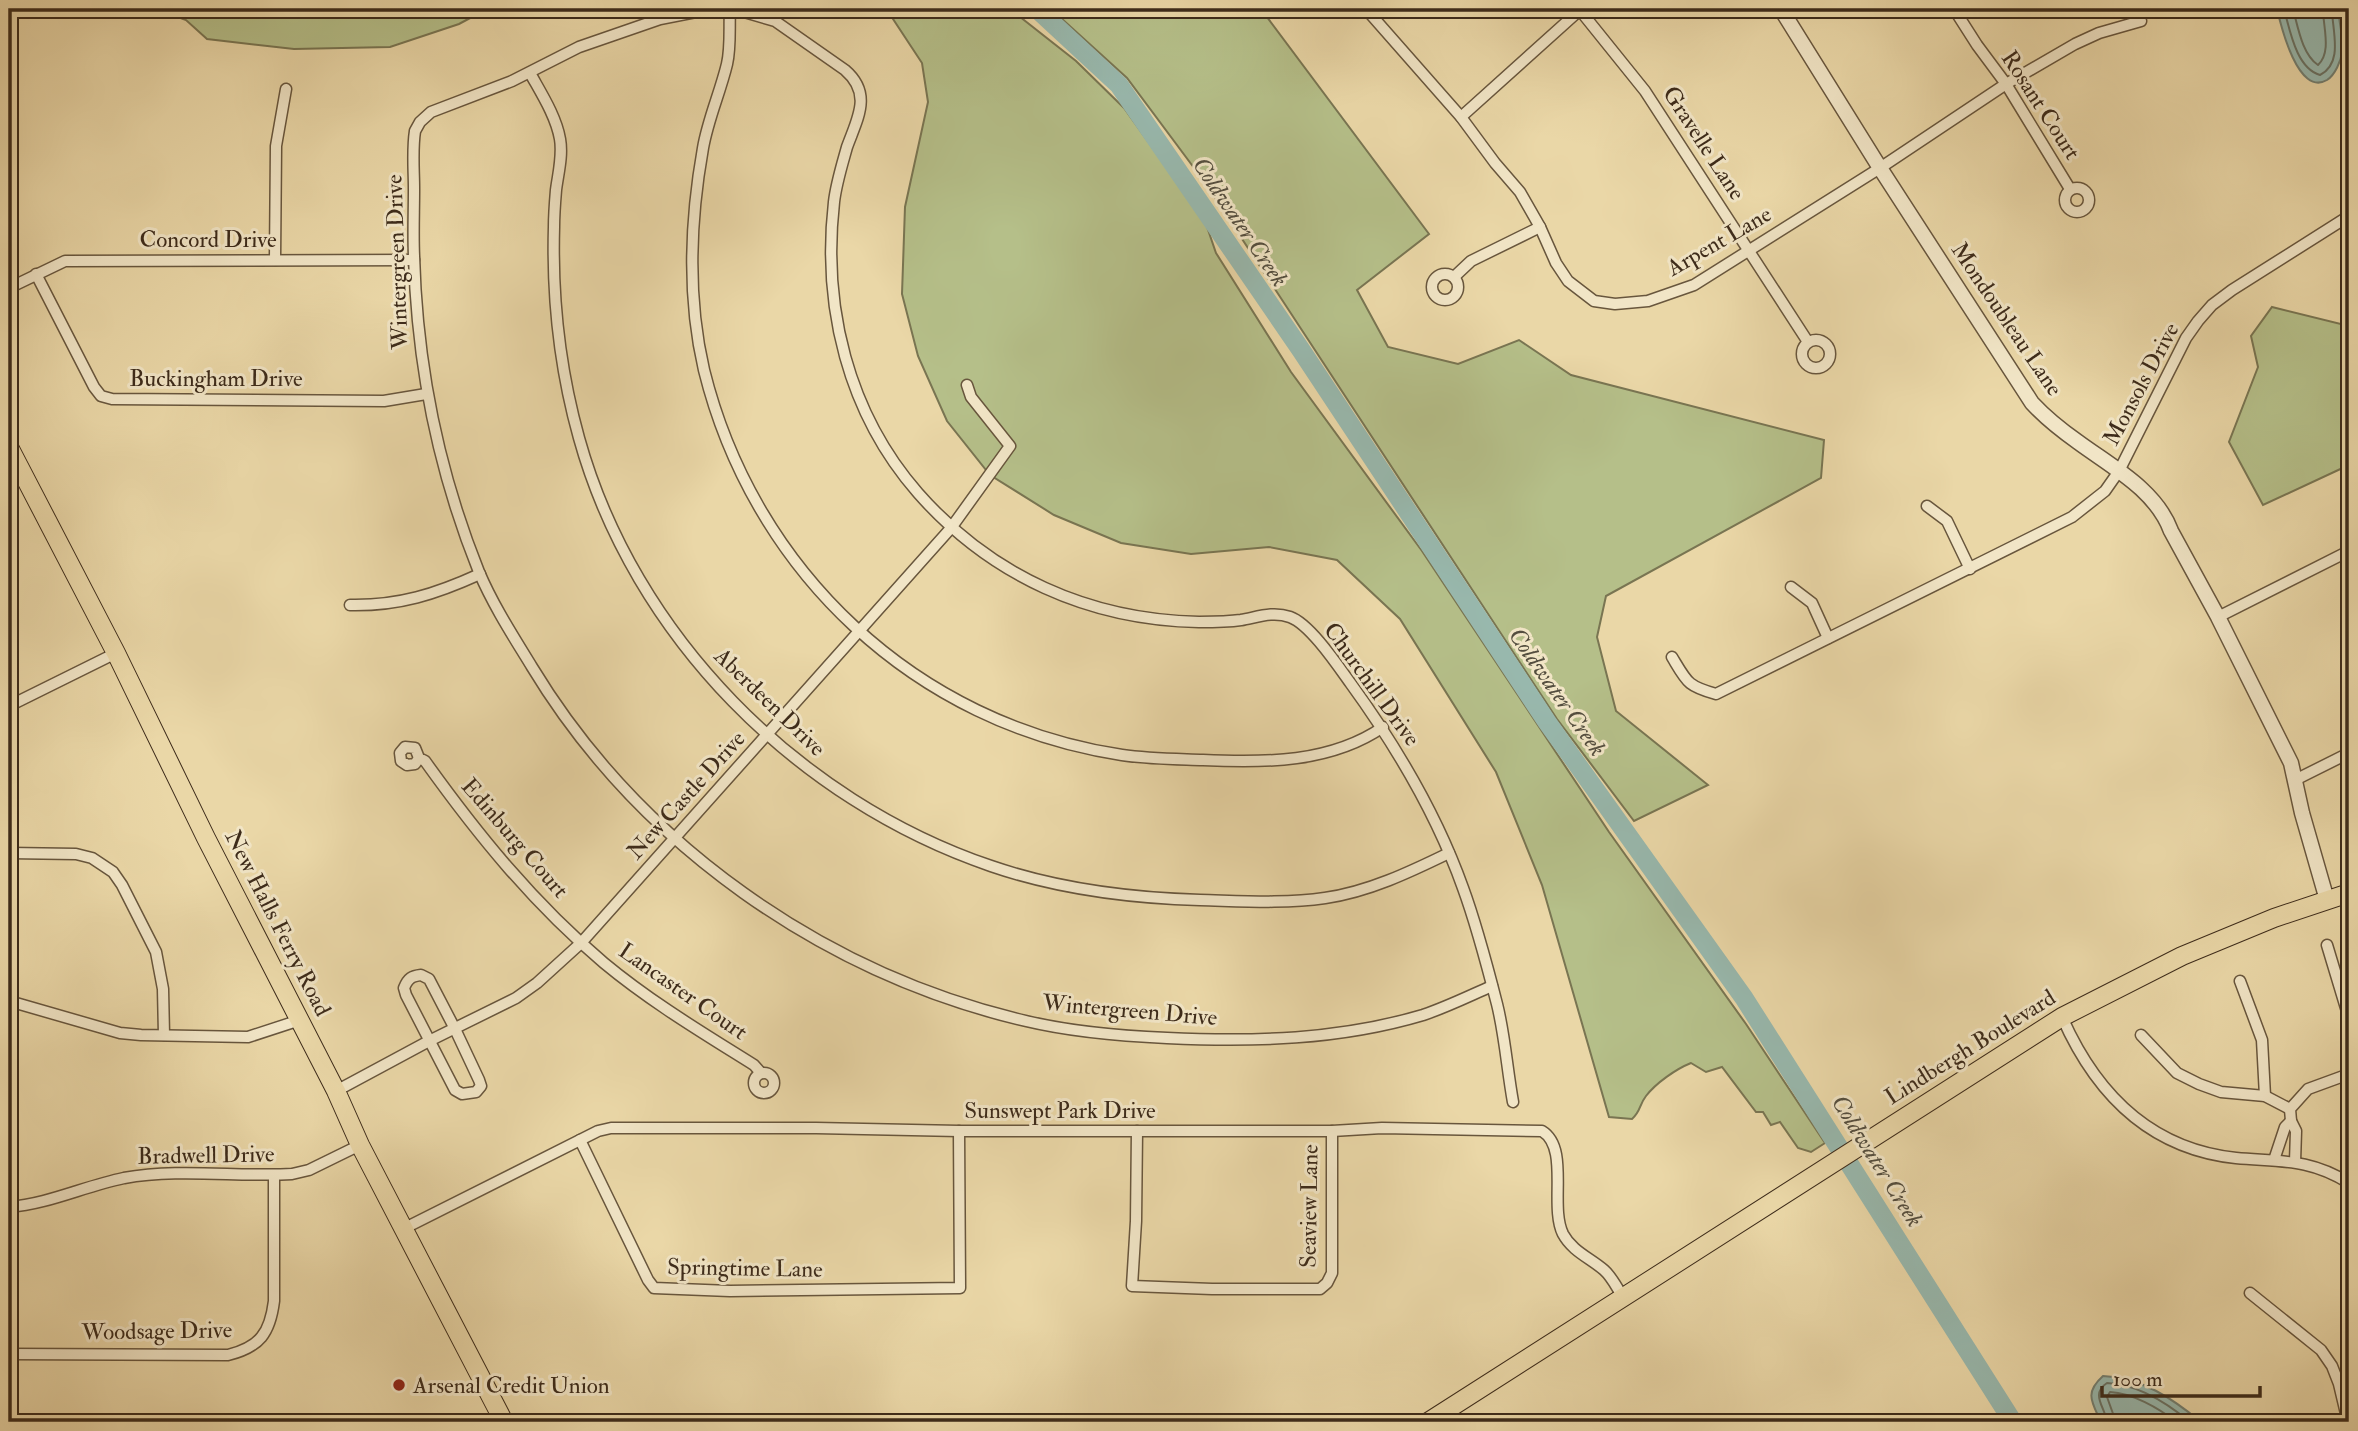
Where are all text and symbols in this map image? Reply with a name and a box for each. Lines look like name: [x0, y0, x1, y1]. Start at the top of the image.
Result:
street label: Rosant Court: [1995, 45, 2087, 165]
street label: Gravelle Lane: [1656, 81, 1752, 206]
water label: Coldwater Creek: [1185, 151, 1295, 293]
street label: Wintergreen Drive: [379, 174, 415, 351]
street label: Arpent Lane: [1661, 199, 1777, 284]
street label: Concord Drive: [139, 225, 277, 254]
street label: Mondoubleau Lane: [1945, 237, 2069, 402]
street label: Monsols Drive: [2097, 317, 2186, 450]
street label: Buckingham Drive: [129, 364, 303, 393]
street label: Churchill Drive: [1317, 616, 1427, 752]
water label: Coldwater Creek: [1501, 622, 1613, 762]
street label: Aberdeen Drive: [707, 641, 832, 763]
street label: New Castle Drive: [621, 724, 752, 865]
street label: Edinburg Court: [455, 772, 575, 904]
street label: New Halls Ferry Road: [219, 825, 337, 1021]
street label: Lancaster Court: [613, 936, 753, 1046]
street label: Lindbergh Boulevard: [1879, 983, 2061, 1111]
street label: Wintergreen Drive: [1040, 988, 1219, 1032]
water label: Coldwater Creek: [1824, 1089, 1930, 1233]
street label: Sunswept Park Drive: [964, 1096, 1156, 1126]
street label: Bradwell Drive: [137, 1139, 275, 1171]
street label: Seaview Lane: [1293, 1144, 1325, 1268]
street label: Springtime Lane: [667, 1252, 823, 1285]
street label: Woodsage Drive: [80, 1315, 233, 1347]
scale bar: [2102, 1354, 2260, 1398]
text: 100 m: [2113, 1366, 2163, 1393]
place label: Arsenal Credit Union: [412, 1371, 610, 1400]
marker: Arsenal Credit Union: [391, 1377, 407, 1393]

